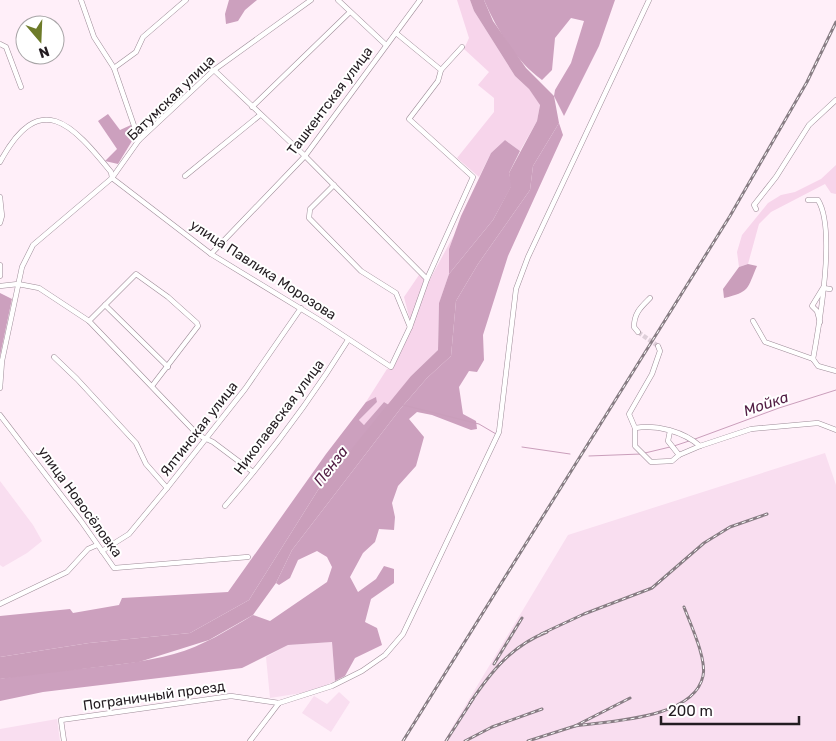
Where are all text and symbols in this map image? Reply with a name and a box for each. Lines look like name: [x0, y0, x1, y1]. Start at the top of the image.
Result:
north arrow: [15, 15, 65, 65]
text: N: [37, 42, 52, 61]
street label: Ташкентская улица: [284, 43, 376, 159]
street label: Батумская улица: [124, 52, 218, 144]
street label: улица Павлика Морозова: [187, 216, 339, 324]
street label: Николаевская улица: [230, 356, 328, 478]
street label: Ялтинская улица: [157, 378, 241, 480]
water label: Мойка: [741, 388, 791, 420]
street label: улица Новосёловка: [34, 443, 126, 561]
water label: Пенза: [310, 443, 352, 489]
street label: Пограничный проезд: [82, 678, 226, 714]
scale bar: [661, 694, 798, 726]
text: 200 m: [668, 702, 713, 720]

